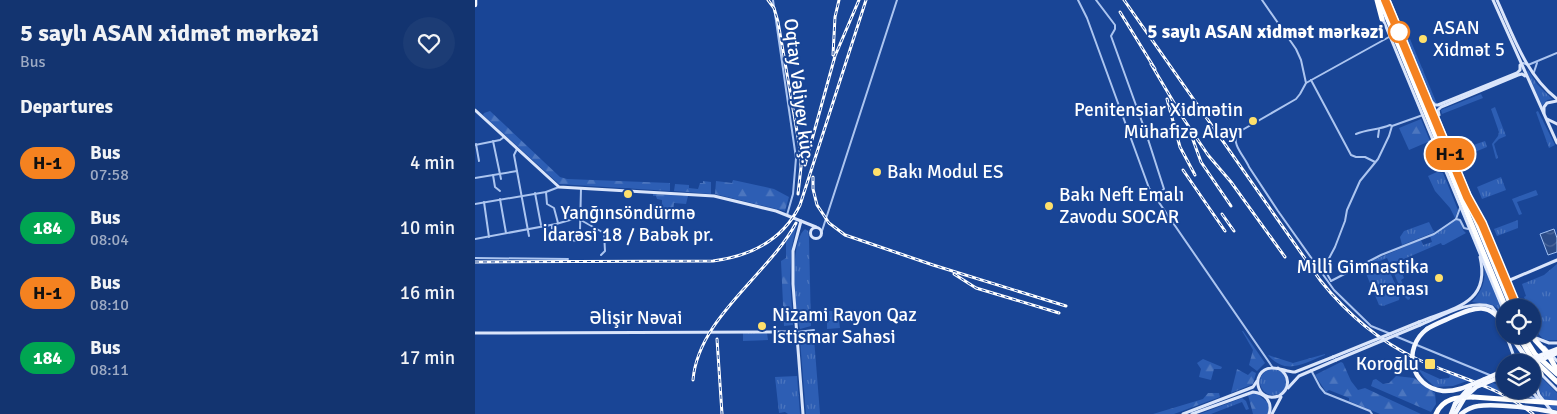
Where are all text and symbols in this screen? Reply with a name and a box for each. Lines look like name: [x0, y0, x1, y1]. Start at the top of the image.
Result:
place label: ASAN Xidmət 5: [1433, 16, 1505, 62]
button: heart: [403, 17, 455, 69]
street label: Oqtay Vəliyev küç.: [778, 17, 820, 165]
text: 5 saylı ASAN xidmət mərkəzi: [20, 18, 319, 48]
place label: 5 saylı ASAN xidmət mərkəzi: [1147, 20, 1384, 44]
marker: 5 saylı ASAN xidmət mərkəzi: [1388, 21, 1410, 43]
marker: ASAN Xidmət 5: [1417, 33, 1429, 45]
text: Bus: [20, 52, 45, 72]
text: Departures: [20, 95, 113, 119]
place label: Penitensiar Xidmətin Mühafizə Alayı: [1074, 98, 1243, 144]
marker: Penitensiar Xidmətin Mühafizə Alayı: [1247, 115, 1259, 127]
line badge: H-1: [1421, 138, 1479, 170]
text: Bus: [90, 141, 121, 165]
text: H-1: [1436, 143, 1464, 165]
text: 4 min: [410, 151, 455, 175]
text: H-1: [33, 152, 62, 174]
place label: Bakı Modul ES: [887, 160, 1004, 184]
text: 07:58: [90, 165, 129, 185]
marker: Bakı Modul ES: [871, 166, 883, 178]
place label: Bakı Neft Emalı Zavodu SOCAR: [1059, 183, 1184, 229]
marker: Yanğınsöndürmə İdarəsi 18 / Babək pr.: [622, 188, 634, 200]
marker: Bakı Neft Emalı Zavodu SOCAR: [1043, 200, 1055, 212]
place label: Yanğınsöndürmə İdarəsi 18 / Babək pr.: [542, 201, 714, 247]
text: Bus: [90, 206, 121, 230]
text: 10 min: [400, 216, 455, 240]
text: 184: [33, 217, 62, 239]
text: 08:04: [90, 230, 129, 250]
place label: Milli Gimnastika Arenası: [1296, 255, 1429, 301]
text: Bus: [90, 271, 121, 295]
marker: Milli Gimnastika Arenası: [1433, 272, 1445, 284]
text: 16 min: [400, 281, 455, 305]
text: H-1: [33, 282, 62, 304]
text: 08:10: [90, 295, 129, 315]
map controls: [1496, 299, 1541, 399]
button: locate: [1496, 299, 1541, 344]
place label: Nizami Rayon Qaz İstismar Sahəsi: [772, 303, 917, 349]
street label: Əlişir Nəvai: [589, 306, 683, 330]
marker: Nizami Rayon Qaz İstismar Sahəsi: [756, 320, 768, 332]
text: Bus: [90, 336, 121, 360]
text: 17 min: [400, 346, 455, 370]
text: 184: [33, 347, 62, 369]
place label: Koroğlu: [1356, 352, 1419, 376]
button: layers: [1496, 354, 1541, 399]
marker: Koroğlu: [1423, 357, 1437, 371]
text: 08:11: [90, 360, 129, 380]

